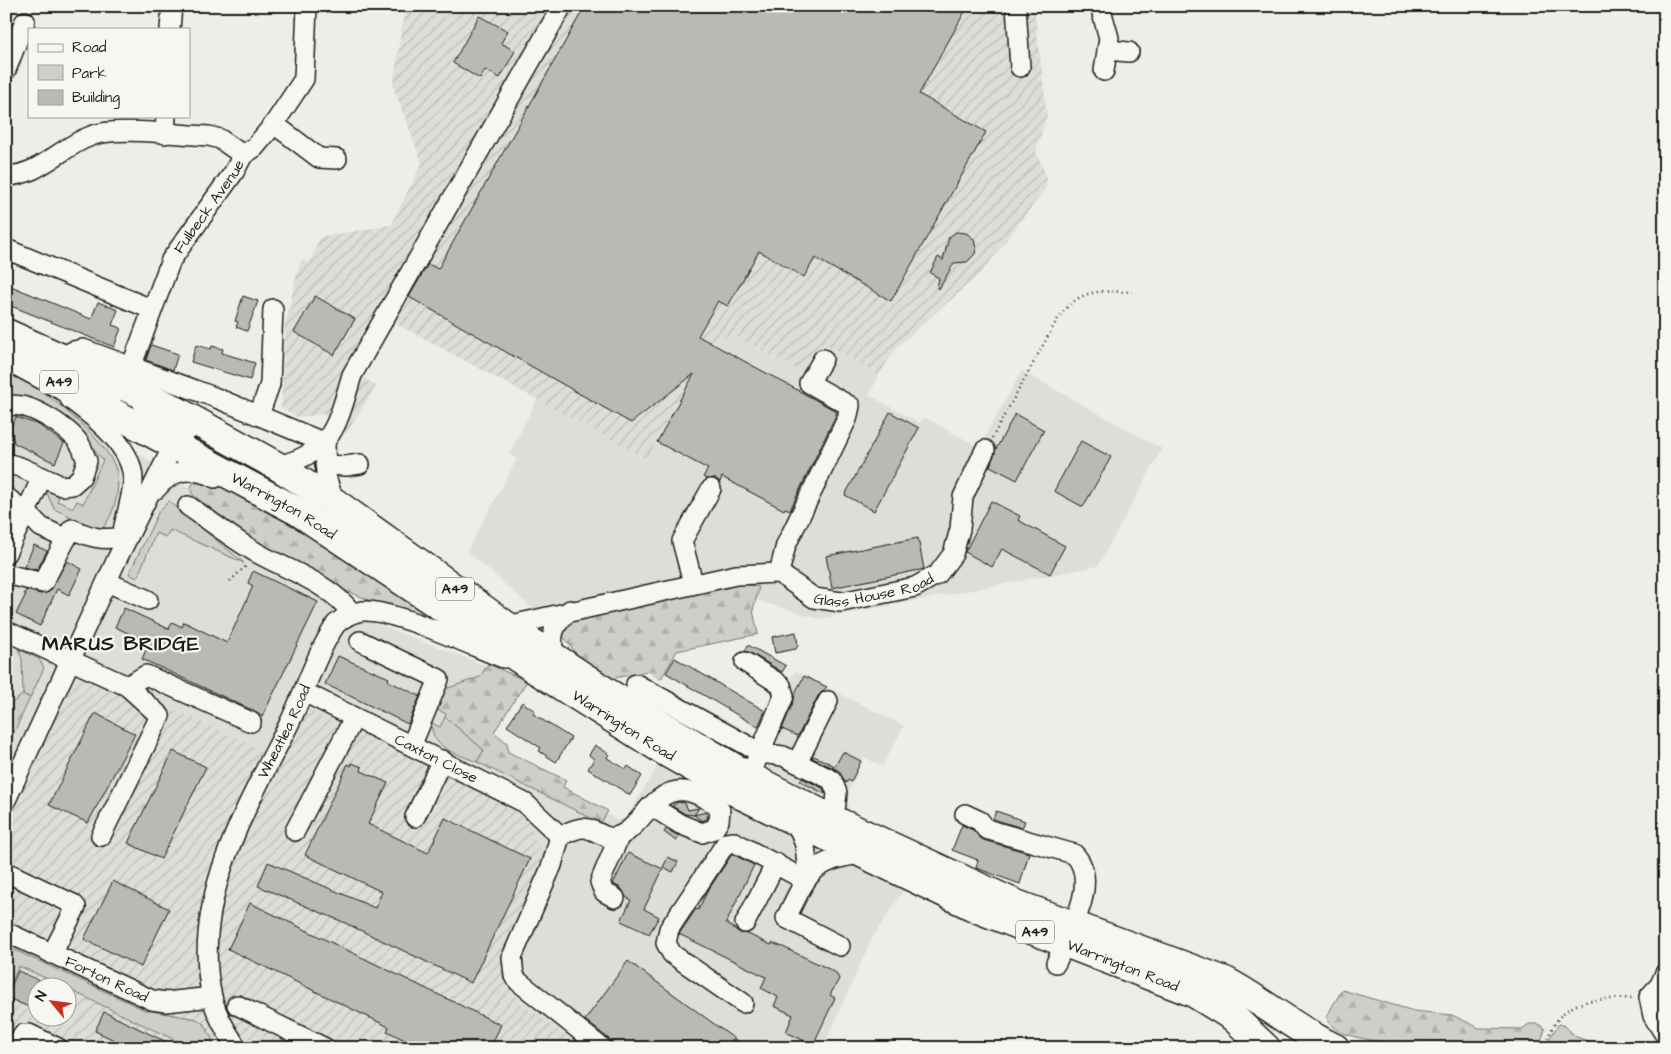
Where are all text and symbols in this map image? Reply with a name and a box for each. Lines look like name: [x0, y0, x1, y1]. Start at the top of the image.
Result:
legend: [28, 28, 190, 118]
text: Road: [72, 37, 107, 58]
text: Park: [72, 63, 107, 84]
text: Building: [72, 87, 120, 109]
street label: Fulbeck Avenue: [168, 156, 249, 258]
road number: A49: [40, 371, 78, 394]
street label: Warrington Road: [227, 467, 341, 545]
street label: Glass House Road: [812, 568, 938, 613]
road number: A49: [436, 578, 474, 600]
district label: MARUS BRIDGE: [42, 630, 200, 658]
street label: Wheatlea Road: [252, 681, 316, 782]
street label: Warrington Road: [568, 685, 679, 766]
street label: Caxton Close: [391, 729, 481, 788]
road number: A49: [1016, 920, 1054, 944]
street label: Warrington Road: [1064, 934, 1182, 997]
street label: Forton Road: [62, 950, 152, 1007]
north arrow: [28, 976, 78, 1026]
text: N: [31, 987, 52, 1005]

